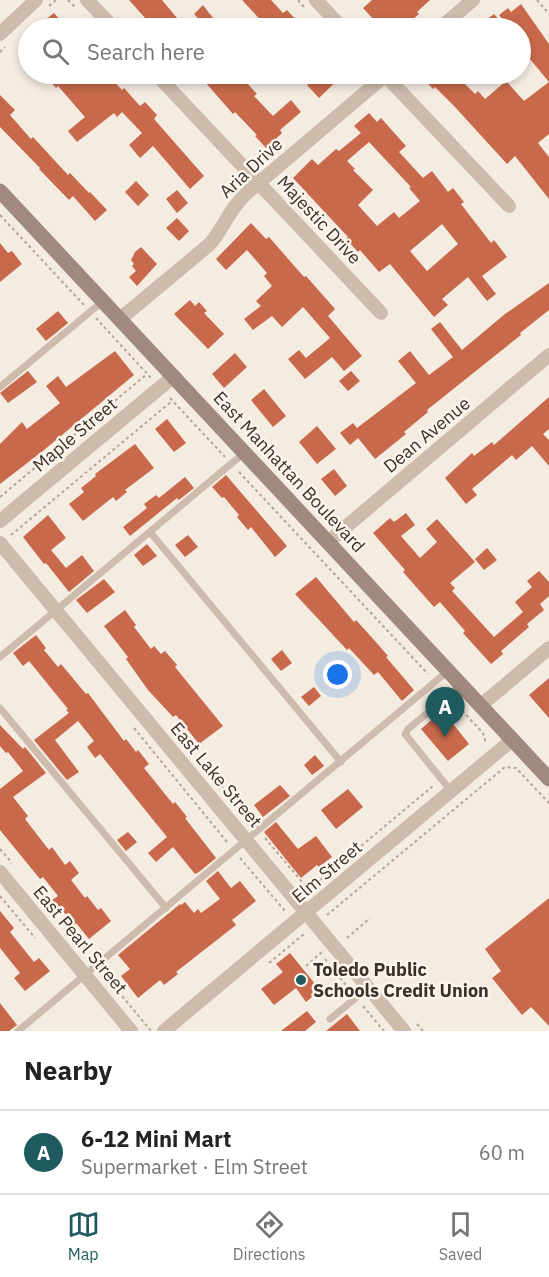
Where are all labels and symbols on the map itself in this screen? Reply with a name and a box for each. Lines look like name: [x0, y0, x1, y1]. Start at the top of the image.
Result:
street label: Aria Drive: [214, 132, 287, 203]
street label: Majestic Drive: [272, 170, 366, 269]
street label: East Manhattan Boulevard: [209, 386, 370, 557]
street label: Dean Avenue: [379, 392, 475, 478]
street label: Maple Street: [28, 393, 122, 477]
your location: [323, 660, 352, 689]
pin: A: [426, 688, 464, 737]
street label: East Lake Street: [166, 717, 267, 832]
street label: Elm Street: [287, 836, 367, 908]
street label: East Pearl Street: [28, 881, 132, 999]
place label: Toledo Public Schools Credit Union: [313, 958, 489, 1002]
marker: Toledo Public Schools Credit Union: [294, 973, 308, 987]

